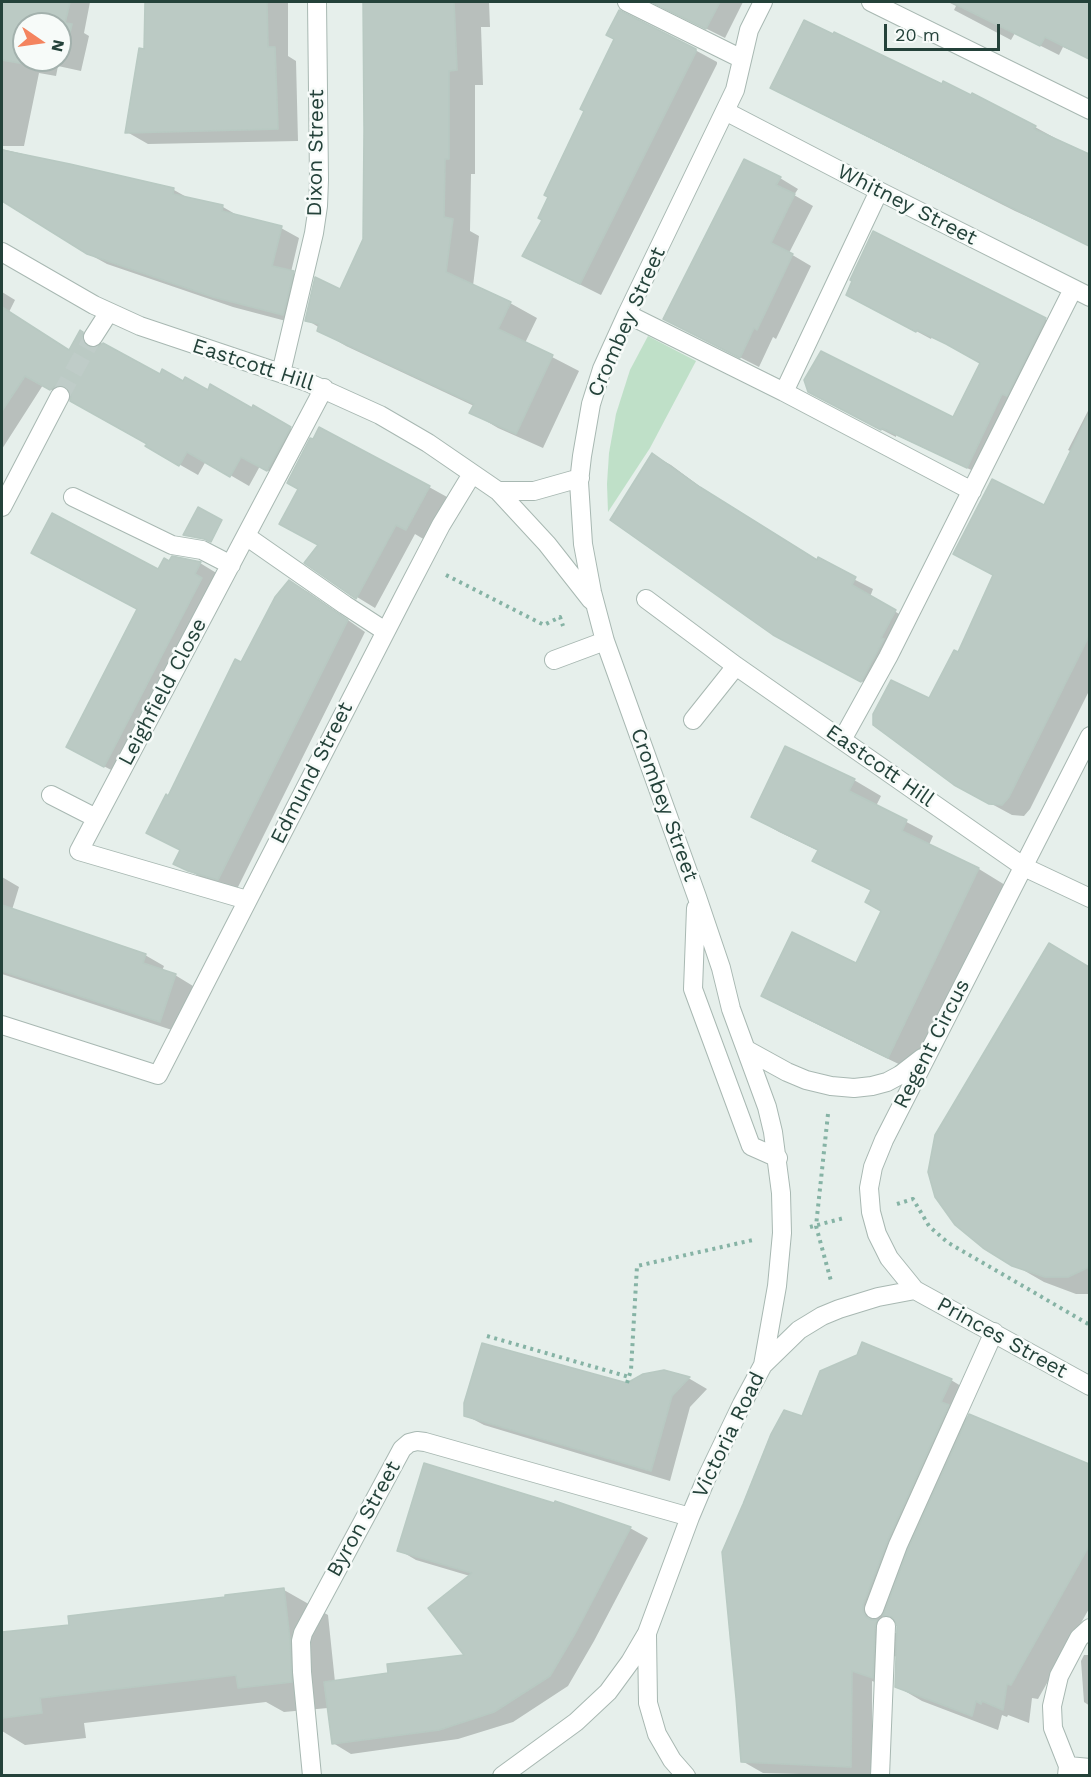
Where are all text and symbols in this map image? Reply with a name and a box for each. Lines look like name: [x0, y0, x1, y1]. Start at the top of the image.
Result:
north arrow: [12, 12, 72, 72]
scale bar: [887, 12, 1002, 50]
text: 20 m: [895, 24, 940, 45]
text: N: [47, 38, 69, 54]
street label: Dixon Street: [302, 89, 330, 217]
street label: Whitney Street: [833, 159, 981, 251]
street label: Crombey Street: [583, 243, 671, 401]
street label: Eastcott Hill: [189, 333, 317, 397]
street label: Leighfield Close: [114, 614, 212, 770]
street label: Edmund Street: [265, 698, 359, 848]
street label: Eastcott Hill: [821, 719, 939, 813]
street label: Crombey Street: [625, 725, 703, 885]
street label: Regent Circus: [889, 975, 975, 1113]
street label: Princes Street: [932, 1292, 1072, 1384]
street label: Victoria Road: [688, 1368, 770, 1502]
street label: Byron Street: [322, 1457, 406, 1581]

